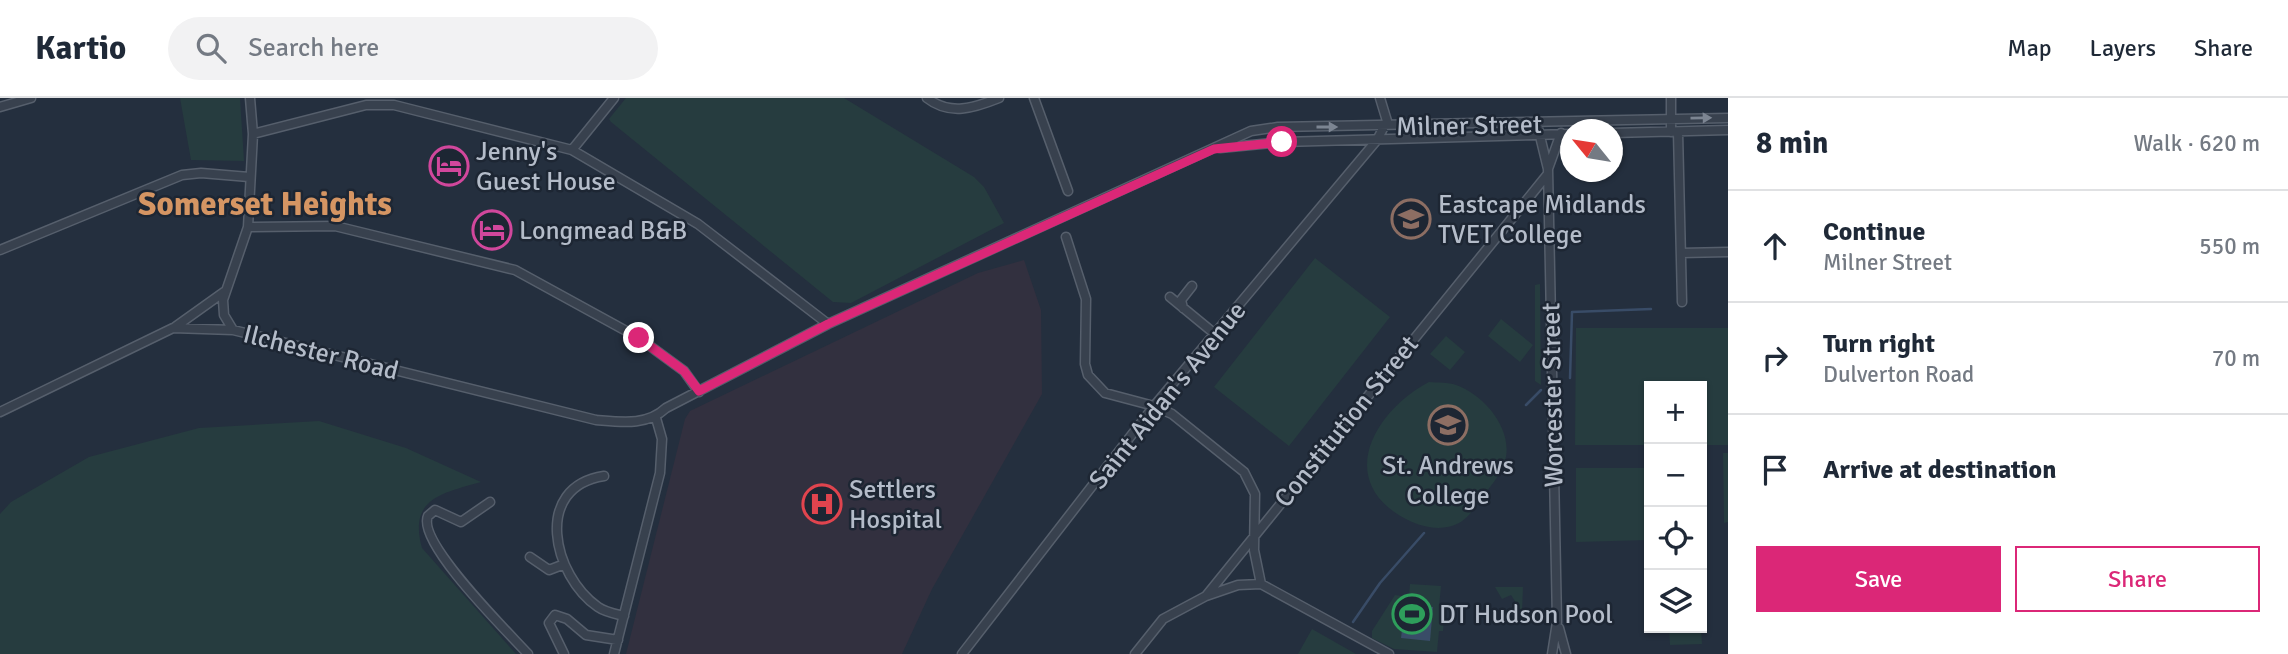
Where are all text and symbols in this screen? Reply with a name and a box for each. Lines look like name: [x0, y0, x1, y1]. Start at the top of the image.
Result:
search box: [168, 17, 658, 80]
text: Kartio: [35, 28, 126, 69]
icon: search: [192, 29, 230, 67]
text: Search here: [248, 32, 379, 64]
text: Map: [2007, 33, 2052, 63]
text: Layers: [2090, 33, 2156, 63]
text: Share: [2194, 33, 2253, 63]
street label: Milner Street: [1396, 109, 1542, 143]
one-way arrow: [1690, 112, 1712, 124]
north arrow: [1560, 119, 1623, 182]
one-way arrow: [1316, 121, 1338, 133]
text: 8 min: [1756, 125, 1828, 162]
route start: [1266, 126, 1297, 157]
text: Walk · 620 m: [2134, 129, 2260, 158]
place label: Jenny's Guest House: [476, 136, 616, 198]
hotel icon: Jenny's Guest House: [428, 145, 470, 187]
district label: Somerset Heights: [138, 184, 392, 225]
place label: Eastcape Midlands TVET College: [1438, 189, 1646, 251]
school or university icon: Eastcape Midlands TVET College: [1390, 198, 1432, 240]
hotel icon: Longmead B&B: [471, 209, 513, 251]
place label: Longmead B&B: [519, 215, 687, 247]
text: Continue: [1823, 216, 1925, 248]
icon: ahead: [1756, 227, 1794, 265]
text: 550 m: [2199, 232, 2260, 261]
text: Milner Street: [1823, 248, 1952, 277]
street label: Saint Aidan's Avenue: [1082, 296, 1253, 496]
street label: Worcester Street: [1535, 302, 1571, 488]
street label: Ilchester Road: [240, 318, 402, 388]
route end: [623, 322, 654, 353]
text: Turn right: [1823, 328, 1935, 360]
street label: Constitution Street: [1268, 329, 1426, 514]
icon: right: [1756, 339, 1794, 377]
text: 70 m: [2212, 344, 2260, 373]
text: Dulverton Road: [1823, 360, 1974, 389]
map controls: [1644, 381, 1707, 633]
button: +: [1644, 381, 1707, 444]
school or university icon: St. Andrews College: [1427, 404, 1469, 446]
button: −: [1644, 444, 1707, 507]
place label: St. Andrews College: [1382, 450, 1514, 512]
icon: arrive: [1756, 451, 1794, 489]
text: Arrive at destination: [1823, 454, 2056, 486]
place label: Settlers Hospital: [849, 474, 942, 536]
hospital icon: Settlers Hospital: [801, 483, 843, 525]
button: locate: [1644, 507, 1707, 570]
button: Save: [1756, 546, 2001, 612]
button: Share: [2015, 546, 2260, 612]
button: layers: [1644, 570, 1707, 633]
sports icon: DT Hudson Pool: [1391, 593, 1433, 635]
place label: DT Hudson Pool: [1439, 599, 1613, 631]

